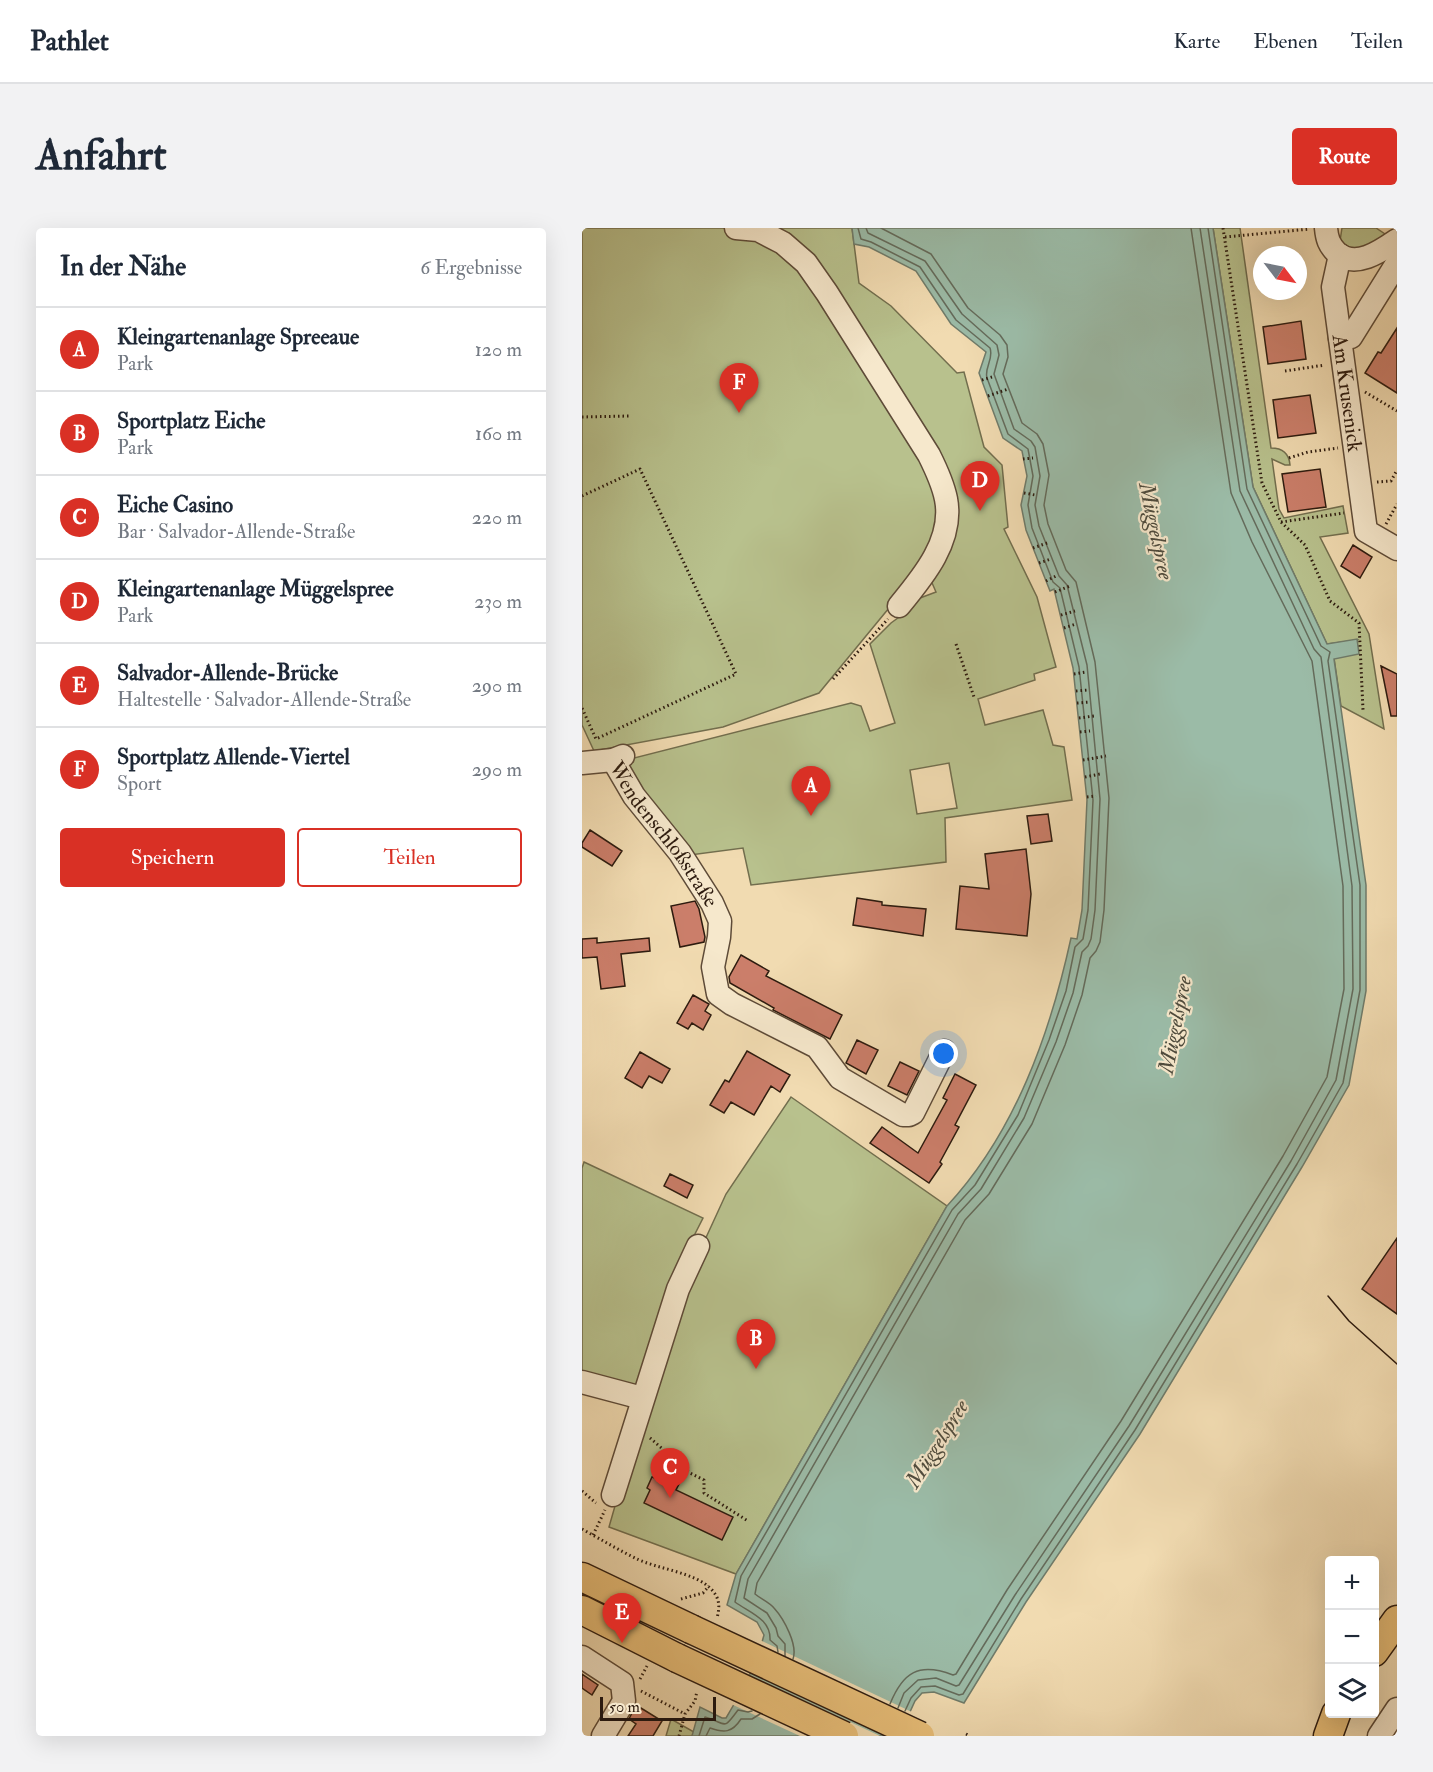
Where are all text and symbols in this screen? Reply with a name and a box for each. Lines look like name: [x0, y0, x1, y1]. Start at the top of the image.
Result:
text: Pathlet: [30, 24, 109, 59]
text: Karte: [1173, 28, 1220, 55]
text: Ebenen: [1253, 28, 1318, 55]
text: Teilen: [1351, 28, 1403, 55]
button: Route: [1292, 128, 1397, 185]
text: Anfahrt: [36, 130, 167, 182]
north arrow: [1253, 246, 1307, 300]
text: In der Nähe: [60, 251, 186, 283]
text: 6 Ergebnisse: [420, 255, 522, 280]
text: Kleingartenanlage Spreeaue: [117, 323, 359, 351]
street label: Am Krusenick: [1326, 332, 1369, 454]
text: A: [73, 337, 86, 362]
text: 120 m: [475, 337, 522, 362]
text: Park: [117, 351, 153, 376]
pin: F: [720, 364, 758, 413]
text: Sportplatz Eiche: [117, 407, 266, 435]
text: B: [73, 421, 86, 446]
text: 160 m: [475, 421, 522, 446]
text: Park: [117, 435, 153, 460]
pin: D: [960, 462, 1000, 511]
water label: Müggelspree: [1132, 478, 1180, 583]
text: Eiche Casino: [117, 491, 233, 519]
text: C: [72, 505, 87, 530]
text: 220 m: [472, 505, 522, 530]
text: Bar · Salvador-Allende-Straße: [117, 519, 355, 544]
text: Kleingartenanlage Müggelspree: [117, 575, 394, 603]
text: D: [71, 589, 88, 614]
text: 230 m: [474, 589, 522, 614]
text: Park: [117, 603, 153, 628]
text: Salvador-Allende-Brücke: [117, 659, 338, 687]
text: E: [72, 673, 87, 698]
text: 290 m: [472, 673, 522, 698]
text: Haltestelle · Salvador-Allende-Straße: [117, 687, 411, 712]
text: Sportplatz Allende-Viertel: [117, 743, 350, 771]
street label: Wendenschloßstraße: [603, 755, 725, 912]
text: F: [73, 757, 86, 782]
text: 290 m: [472, 757, 522, 782]
pin: A: [792, 766, 830, 816]
text: Sport: [117, 771, 162, 796]
button: Speichern: [60, 828, 285, 887]
button: Teilen: [297, 828, 522, 887]
water label: Müggelspree: [1151, 973, 1198, 1078]
your location: [929, 1039, 958, 1068]
pin: B: [736, 1320, 776, 1369]
water label: Müggelspree: [898, 1394, 975, 1495]
pin: C: [650, 1448, 689, 1498]
map controls: [1325, 1556, 1379, 1718]
button: +: [1325, 1556, 1379, 1610]
pin: E: [602, 1594, 642, 1643]
button: −: [1325, 1610, 1379, 1664]
button: layers: [1325, 1664, 1379, 1718]
scale bar: [600, 1694, 716, 1722]
text: 50 m: [609, 1697, 640, 1717]

